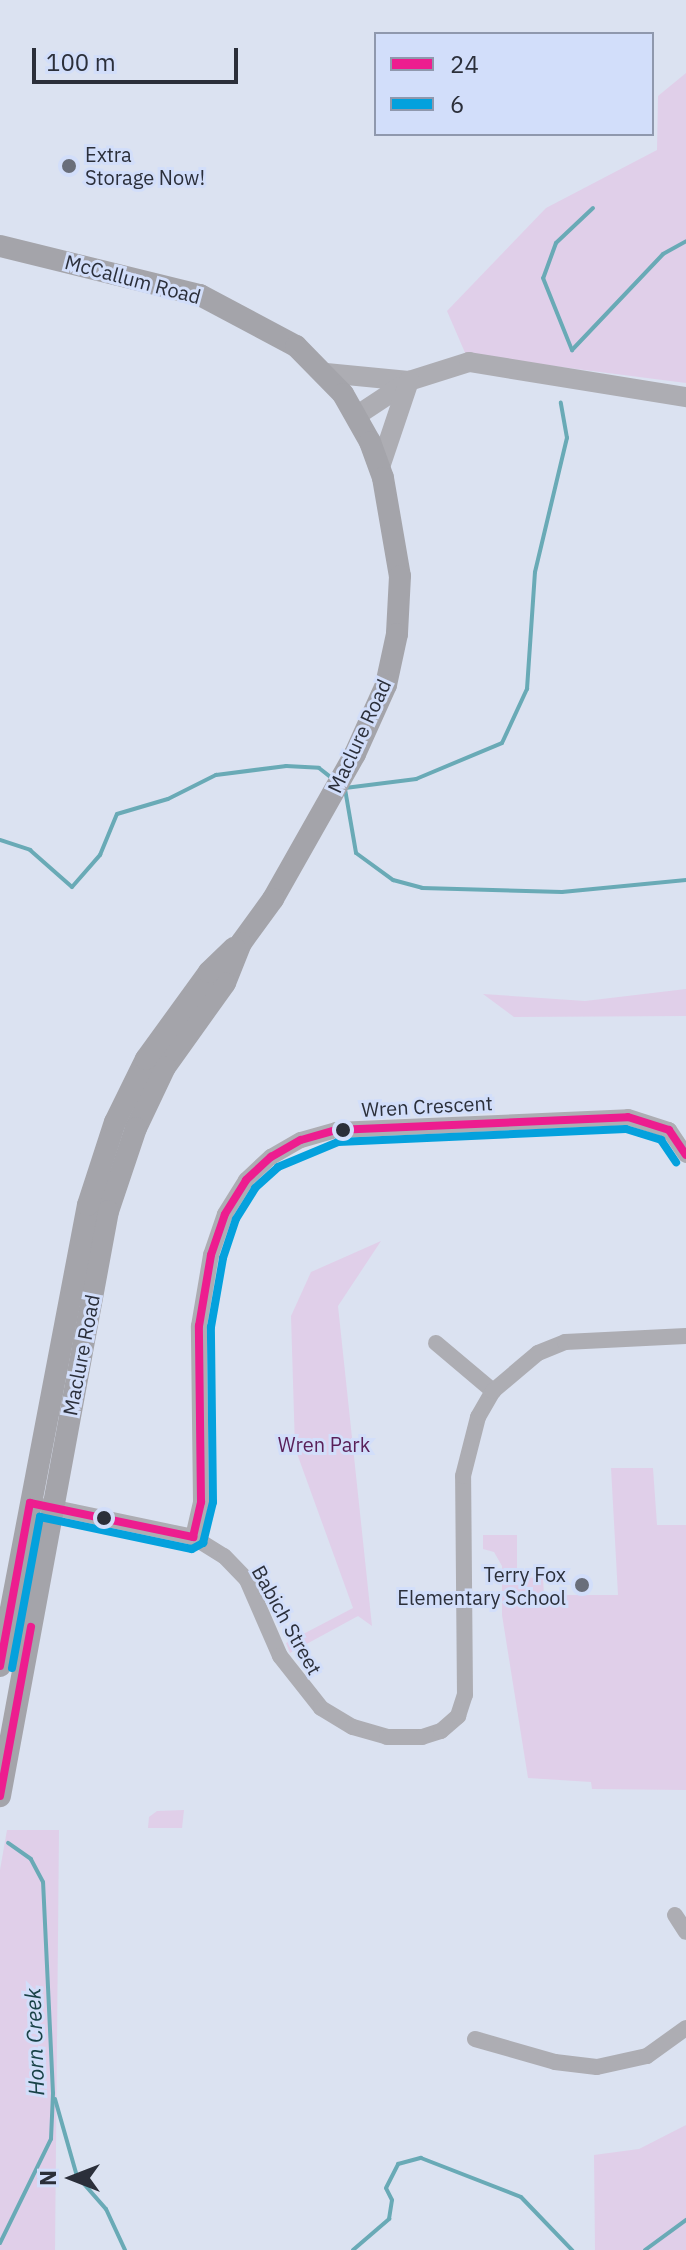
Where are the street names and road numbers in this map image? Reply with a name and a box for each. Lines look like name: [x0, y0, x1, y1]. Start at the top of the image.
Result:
street label: McCallum Road: [62, 249, 204, 309]
street label: Maclure Road: [322, 675, 396, 797]
street label: Wren Crescent: [361, 1091, 493, 1121]
street label: Maclure Road: [58, 1292, 104, 1418]
street label: Babich Street: [247, 1561, 327, 1679]

